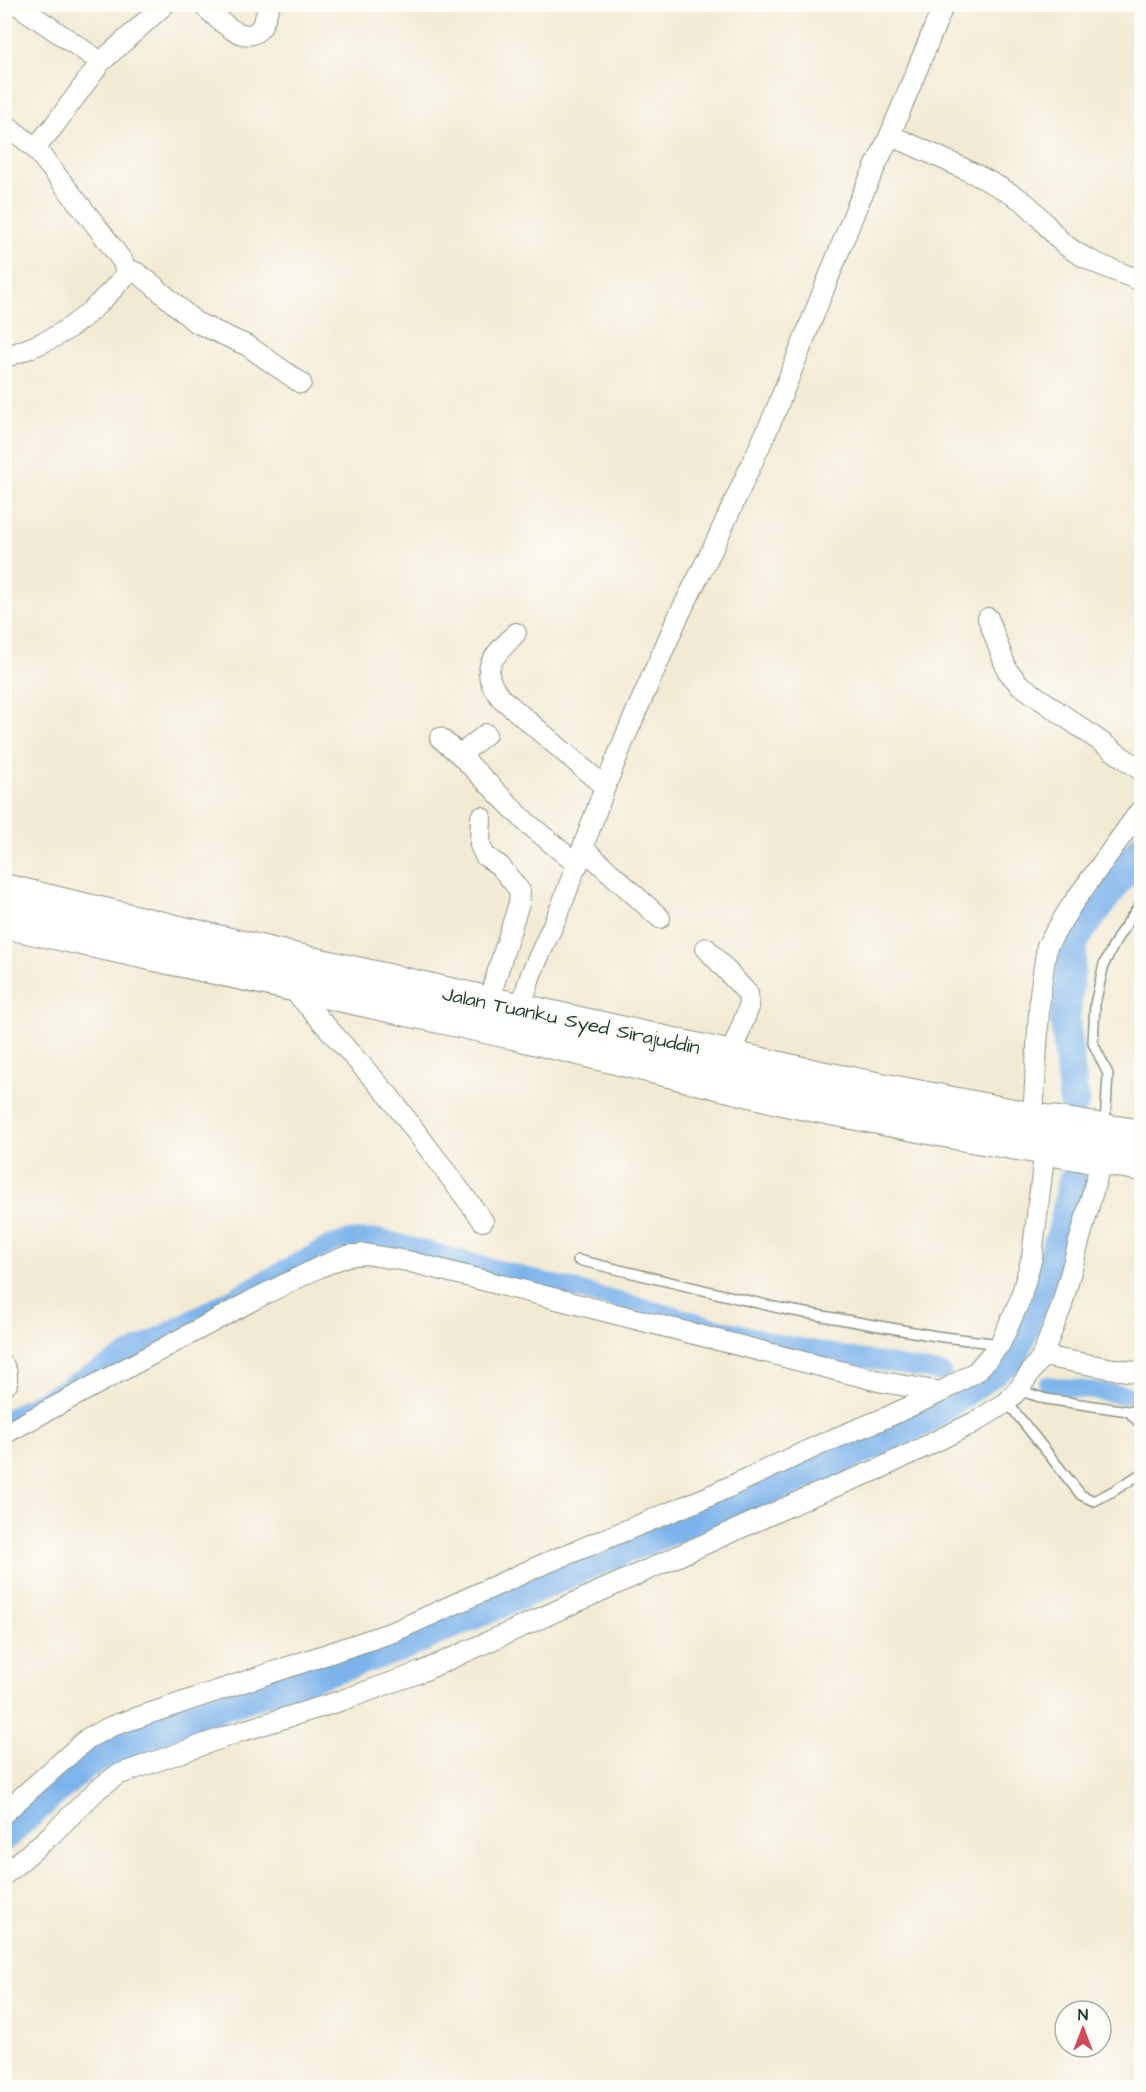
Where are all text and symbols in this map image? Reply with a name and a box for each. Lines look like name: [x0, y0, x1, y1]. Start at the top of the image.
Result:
street label: Jalan Tuanku Syed Sirajuddin: [439, 980, 702, 1063]
north arrow: [1053, 1999, 1113, 2059]
text: N: [1078, 2004, 1088, 2026]

